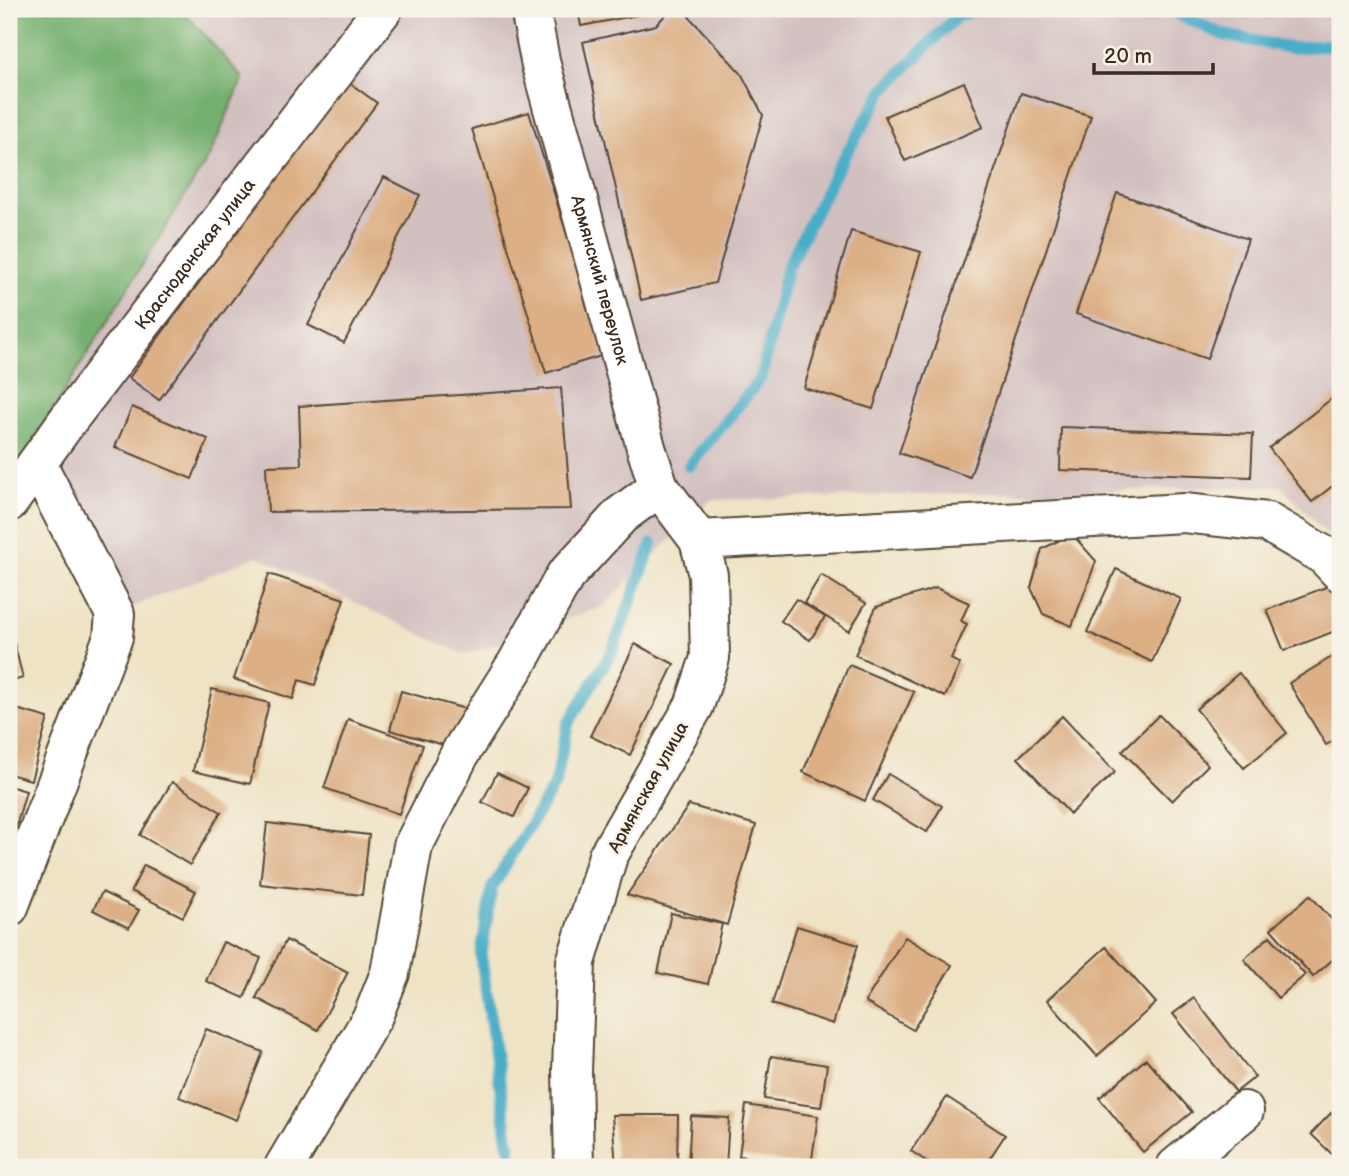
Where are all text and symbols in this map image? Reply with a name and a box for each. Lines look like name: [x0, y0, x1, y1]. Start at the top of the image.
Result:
scale bar: [1094, 32, 1212, 76]
text: 20 m: [1104, 44, 1152, 69]
street label: Краснодонская улица: [131, 175, 260, 334]
street label: Армянский переулок: [566, 192, 633, 368]
street label: Армянская улица: [603, 718, 693, 857]

